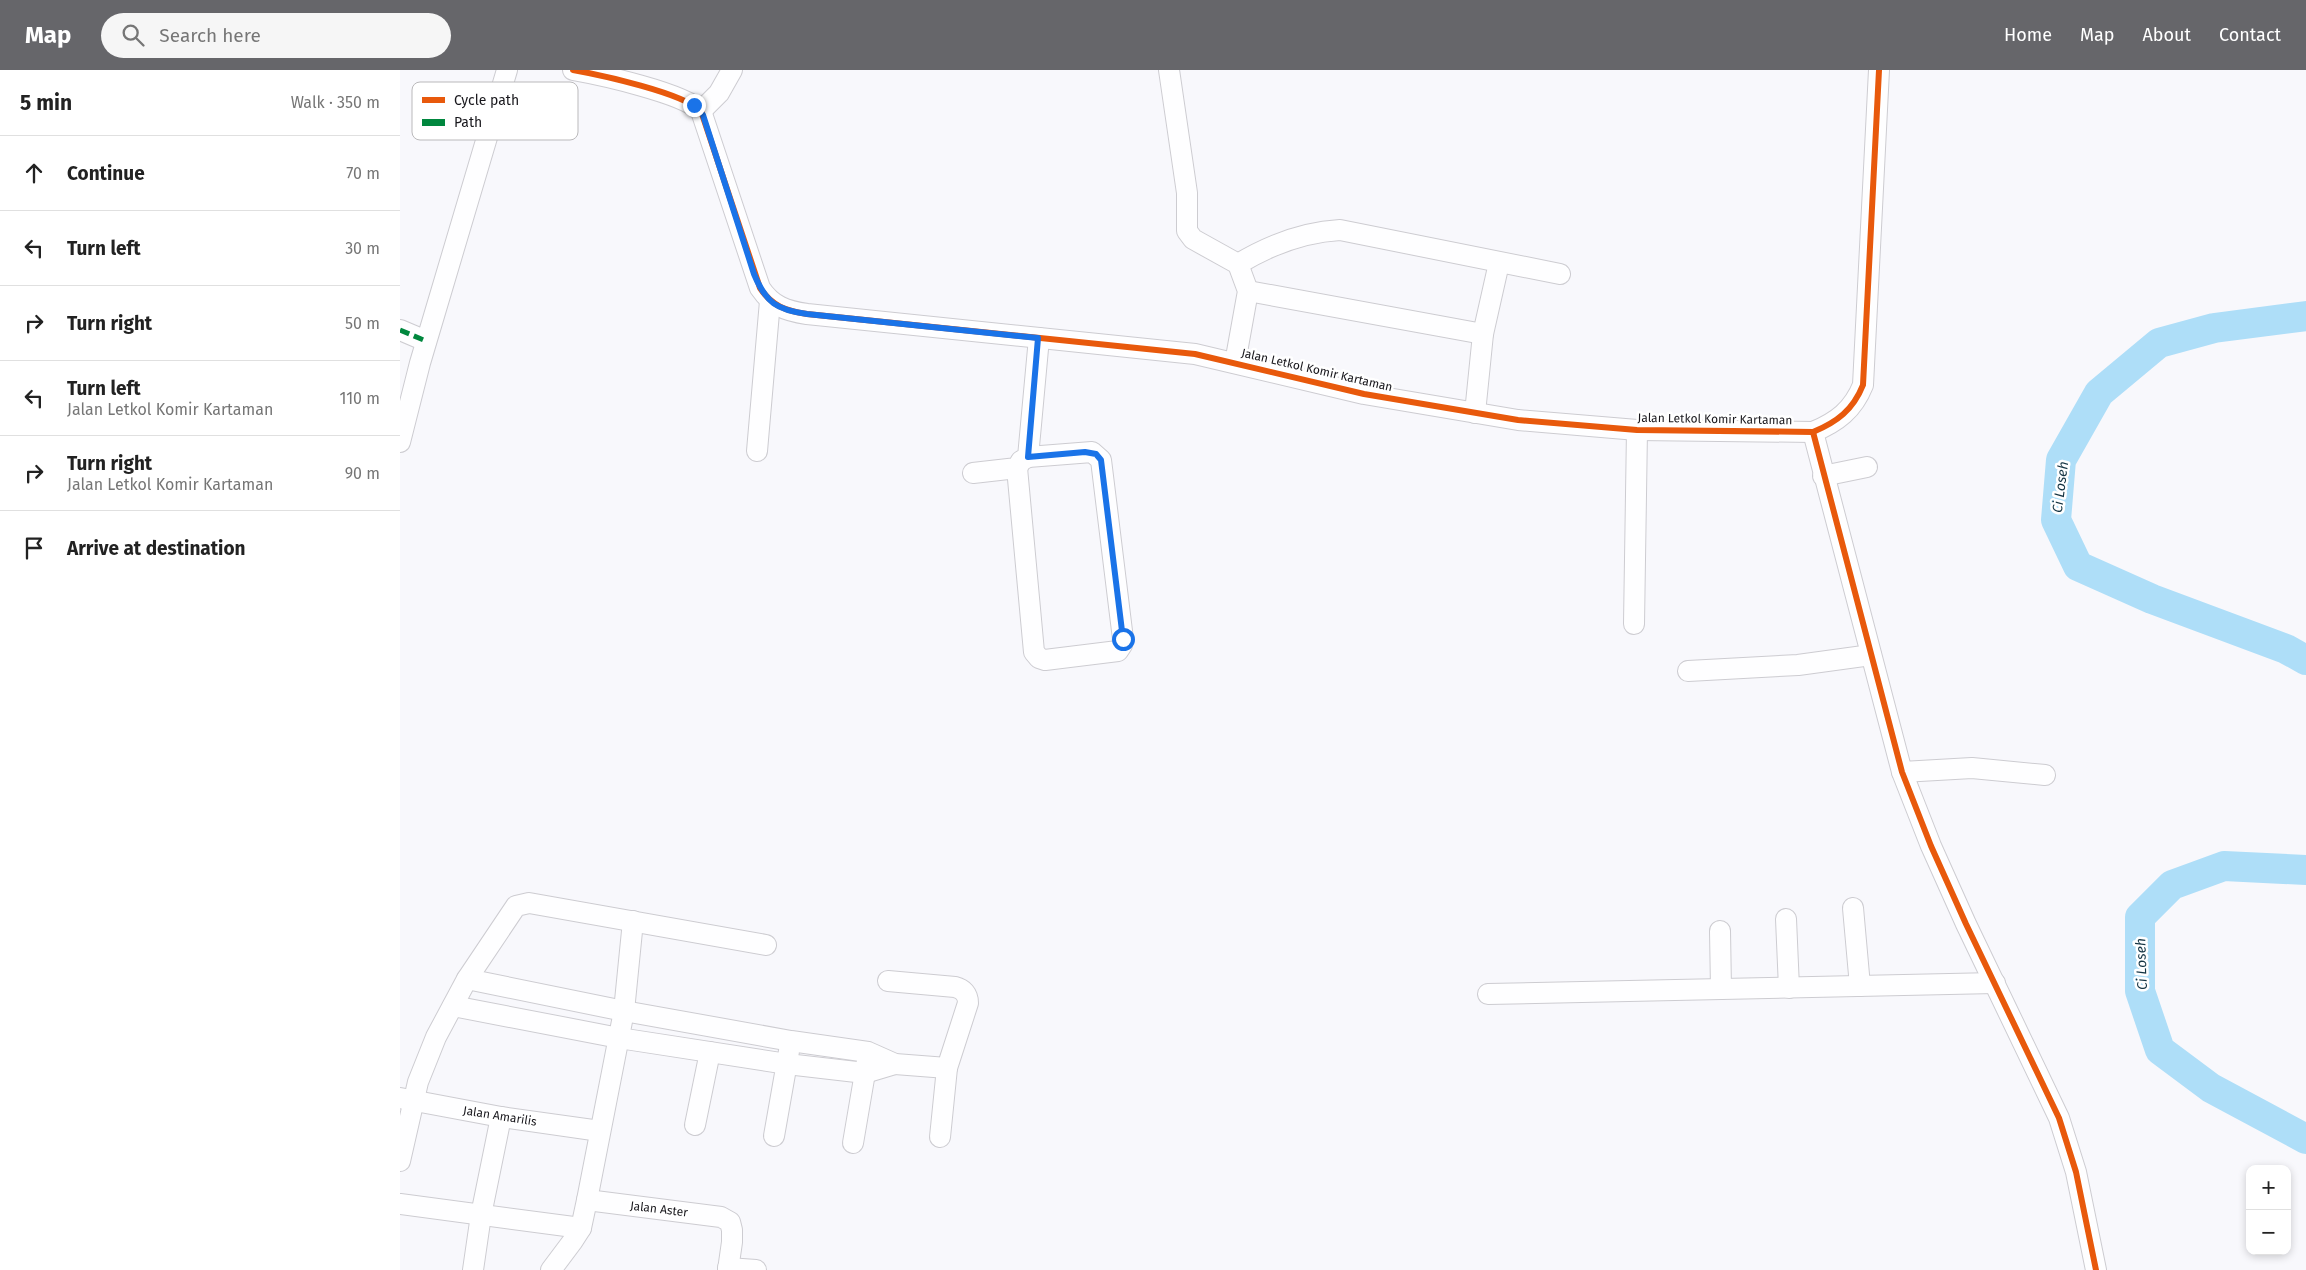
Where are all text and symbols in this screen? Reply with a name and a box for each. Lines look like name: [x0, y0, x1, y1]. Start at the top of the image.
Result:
search box: [101, 13, 451, 58]
text: Map: [25, 21, 71, 49]
icon: search: [119, 21, 147, 49]
text: Search here: [159, 24, 261, 47]
text: Home: [2004, 24, 2052, 46]
text: Map: [2080, 24, 2114, 46]
text: About: [2142, 24, 2191, 46]
text: Contact: [2219, 24, 2281, 46]
legend: [412, 82, 578, 140]
text: 5 min: [20, 90, 72, 116]
text: Cycle path: [454, 92, 519, 109]
text: Walk · 350 m: [291, 93, 380, 112]
route end: [683, 94, 706, 117]
text: Path: [454, 114, 482, 131]
icon: ahead: [20, 159, 48, 187]
text: Continue: [67, 162, 145, 185]
text: 70 m: [346, 164, 380, 183]
icon: left: [20, 234, 48, 262]
text: Turn left: [67, 237, 141, 260]
text: 30 m: [345, 239, 380, 258]
icon: right: [20, 309, 48, 337]
text: Turn right: [67, 312, 152, 335]
text: 50 m: [345, 314, 380, 333]
street label: Jalan Letkol Komir Kartaman: [1240, 346, 1394, 394]
text: Turn left: [67, 377, 141, 400]
icon: left: [20, 384, 48, 412]
text: 110 m: [339, 389, 380, 408]
text: Jalan Letkol Komir Kartaman: [67, 400, 273, 419]
street label: Jalan Letkol Komir Kartaman: [1638, 411, 1792, 427]
text: Turn right: [67, 452, 152, 475]
icon: right: [20, 459, 48, 487]
water label: Ci Loseh: [2049, 460, 2072, 514]
text: 90 m: [345, 464, 380, 483]
text: Jalan Letkol Komir Kartaman: [67, 475, 273, 494]
icon: arrive: [20, 534, 48, 562]
text: Arrive at destination: [67, 537, 246, 560]
route start: [1112, 628, 1135, 651]
water label: Ci Loseh: [2132, 938, 2151, 990]
street label: Jalan Amarilis: [462, 1103, 538, 1129]
map controls: [2246, 1165, 2291, 1255]
button: +: [2246, 1165, 2291, 1210]
street label: Jalan Aster: [629, 1199, 689, 1220]
button: −: [2246, 1210, 2291, 1255]

